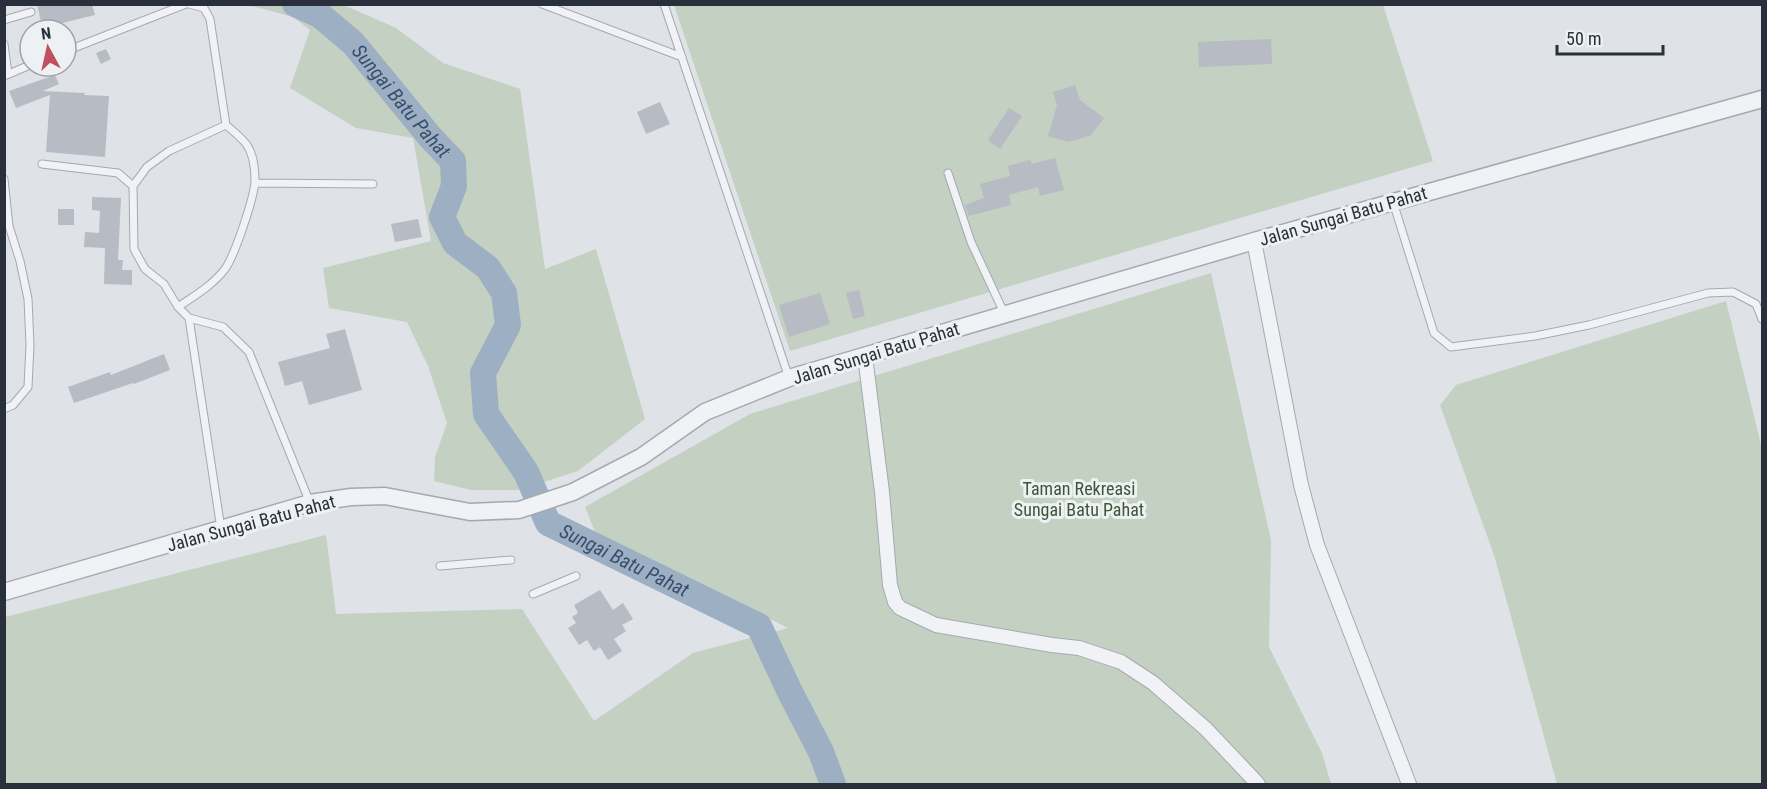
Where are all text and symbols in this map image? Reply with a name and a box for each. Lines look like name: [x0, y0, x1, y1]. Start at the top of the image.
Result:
north arrow: [18, 18, 78, 78]
scale bar: [1557, 18, 1664, 56]
text: N: [40, 24, 52, 44]
text: 50 m: [1566, 28, 1601, 49]
water label: Sungai Batu Pahat: [347, 39, 456, 163]
street label: Jalan Sungai Batu Pahat: [1257, 182, 1429, 250]
street label: Jalan Sungai Batu Pahat: [790, 318, 962, 388]
park label: Taman Rekreasi Sungai Batu Pahat: [1014, 478, 1144, 520]
street label: Jalan Sungai Batu Pahat: [165, 490, 337, 556]
water label: Sungai Batu Pahat: [556, 519, 693, 602]

